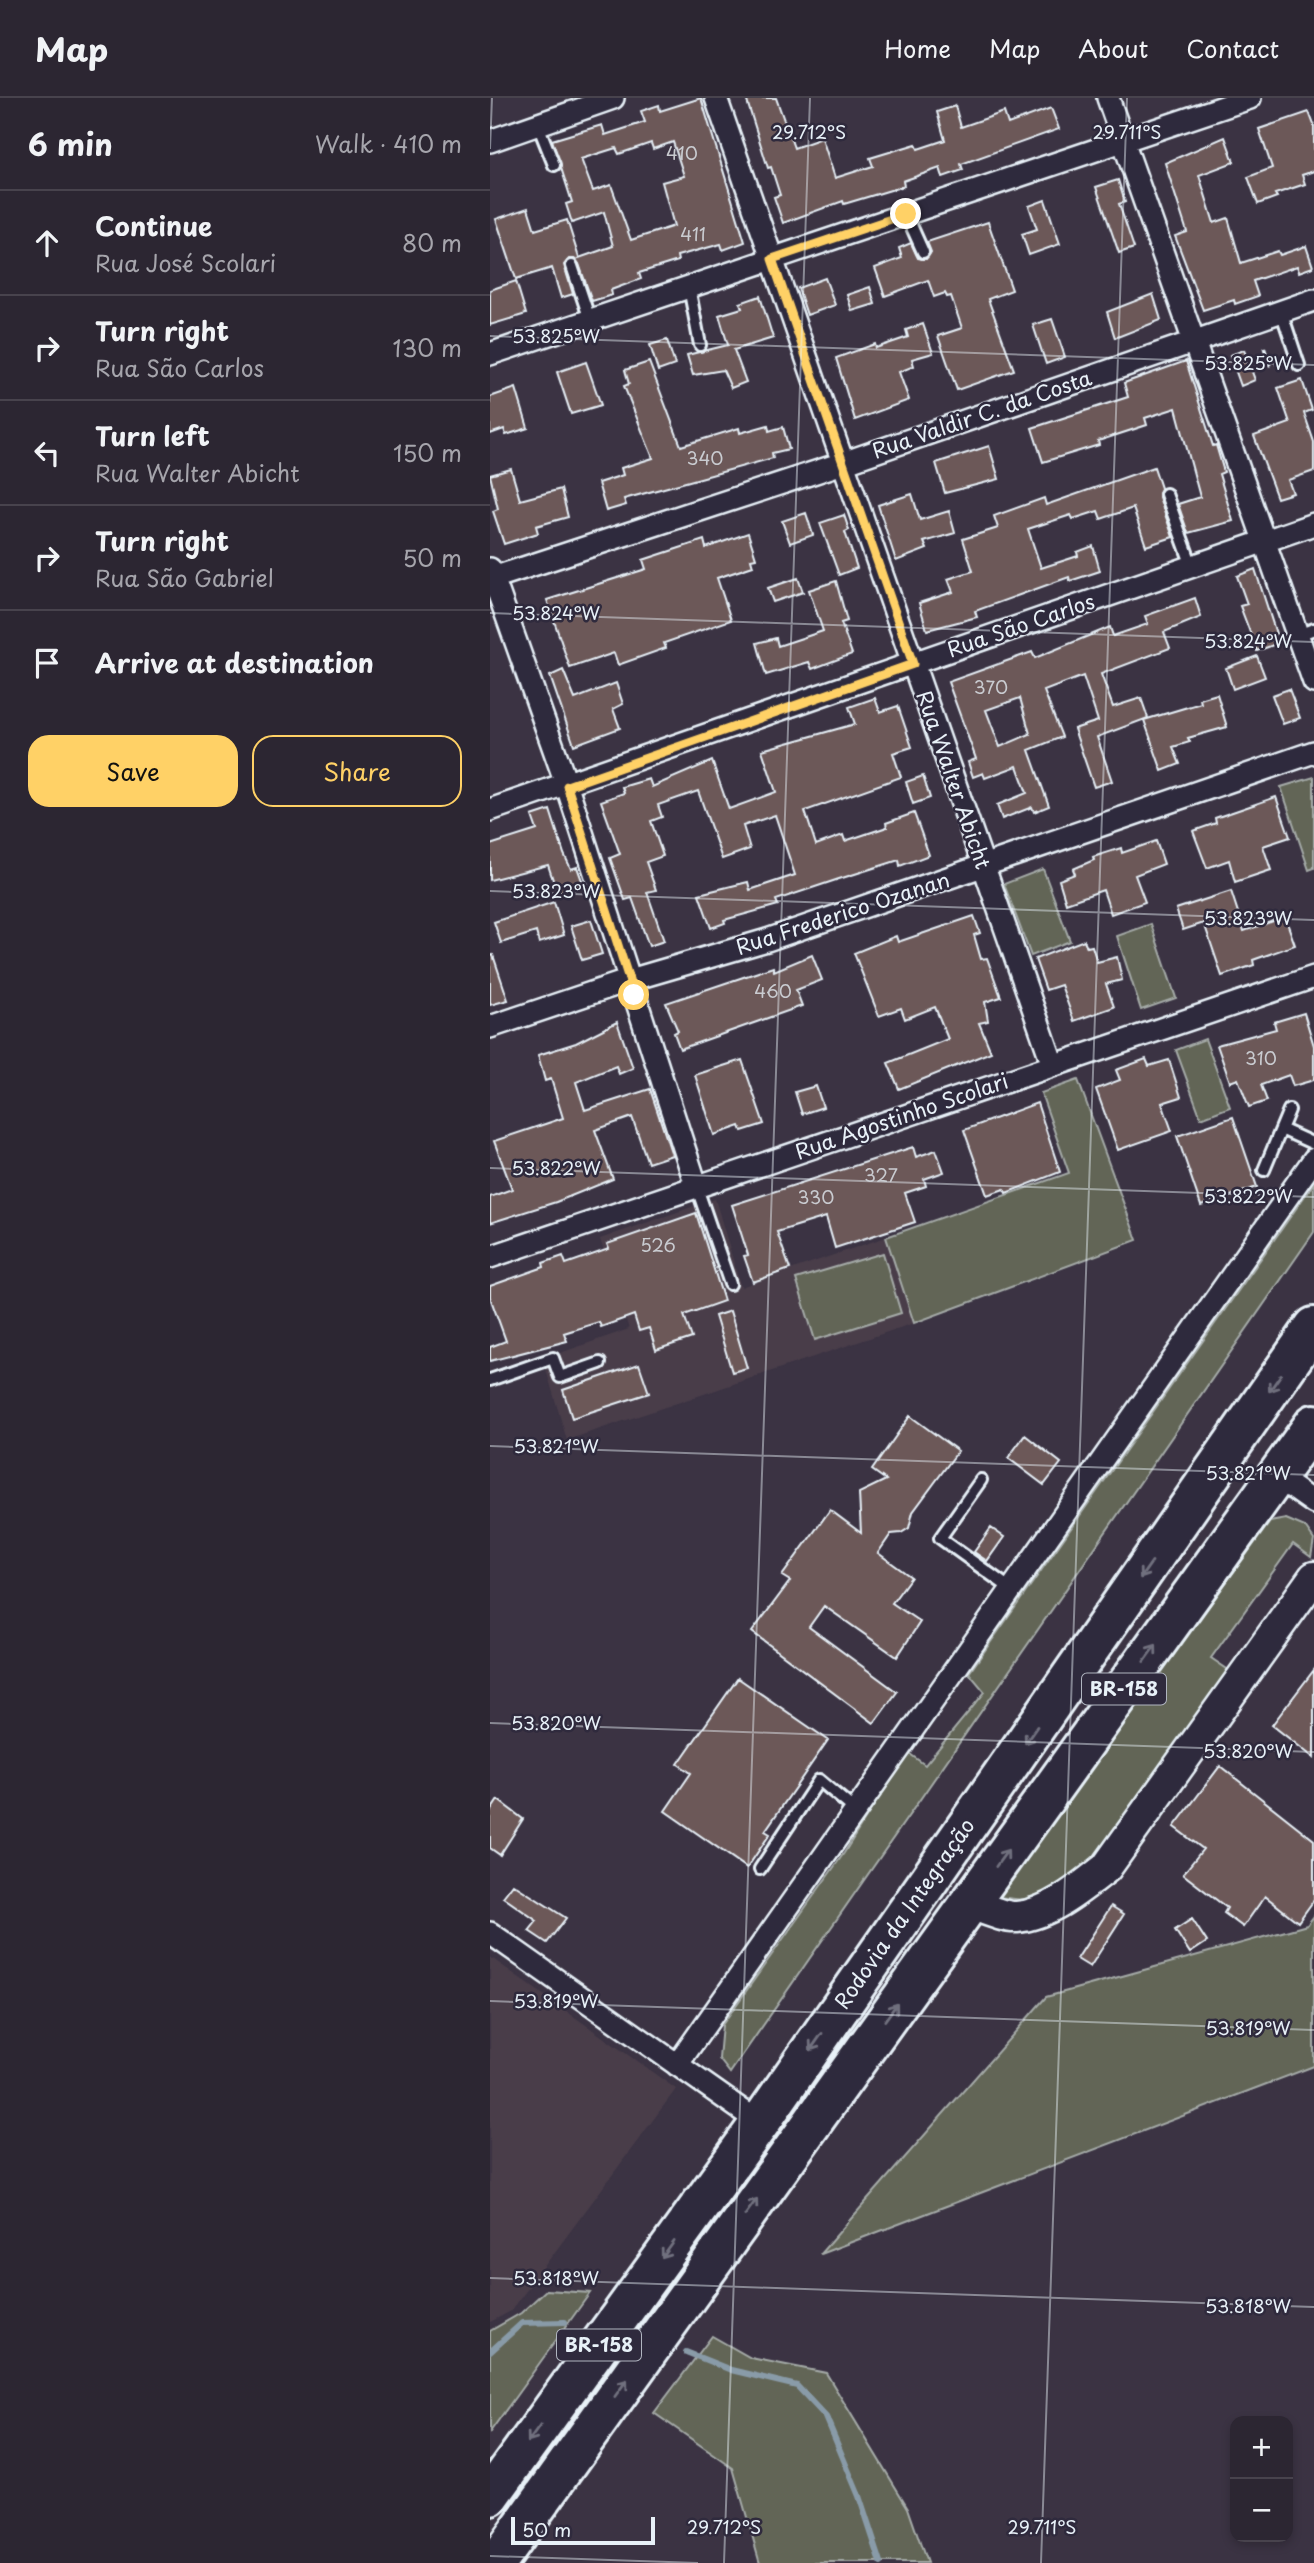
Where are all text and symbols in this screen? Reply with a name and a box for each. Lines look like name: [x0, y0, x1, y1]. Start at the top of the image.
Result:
text: Map: [35, 23, 108, 73]
text: Home: [884, 30, 951, 66]
text: Map: [989, 30, 1040, 66]
text: About: [1078, 30, 1148, 66]
text: Contact: [1186, 30, 1279, 66]
text: 29.712°S: [772, 118, 846, 145]
text: 29.711°S: [1093, 118, 1161, 145]
text: 6 min: [28, 121, 113, 166]
text: Walk · 410 m: [315, 126, 462, 161]
house number: 410: [666, 139, 698, 166]
route end: [890, 198, 921, 229]
text: Continue: [95, 206, 212, 245]
house number: 411: [680, 220, 706, 247]
icon: ahead: [28, 224, 66, 262]
text: 80 m: [402, 225, 462, 260]
text: Rua José Scolari: [95, 245, 276, 280]
text: Turn right: [95, 311, 229, 350]
text: 53.825°W: [512, 322, 600, 349]
icon: right: [28, 329, 66, 367]
text: 130 m: [392, 330, 462, 365]
text: 53.825°W: [1204, 349, 1292, 376]
text: Rua São Carlos: [95, 350, 264, 385]
street label: Rua Valdir C. da Costa: [867, 360, 1095, 466]
text: Turn left: [95, 416, 210, 455]
icon: left: [28, 434, 66, 472]
text: 150 m: [393, 435, 462, 470]
house number: 340: [687, 444, 723, 471]
text: Rua Walter Abicht: [95, 455, 300, 490]
text: Turn right: [95, 521, 229, 560]
icon: right: [28, 539, 66, 577]
text: 50 m: [402, 540, 462, 575]
text: Rua São Gabriel: [95, 560, 274, 595]
street label: Rua São Carlos: [942, 584, 1098, 664]
text: 53.824°W: [512, 599, 601, 626]
text: 53.824°W: [1204, 627, 1293, 654]
text: Arrive at destination: [95, 643, 374, 682]
icon: arrive: [28, 644, 66, 682]
house number: 370: [974, 673, 1008, 700]
street label: Rua Walter Abicht: [909, 686, 1000, 873]
button: Save: [28, 735, 238, 807]
button: Share: [252, 735, 462, 807]
street label: Rua Frederico Ozanan: [731, 862, 954, 962]
text: 53.823°W: [512, 877, 601, 904]
text: 53.823°W: [1204, 904, 1293, 931]
house number: 460: [754, 977, 792, 1004]
route start: [618, 979, 649, 1010]
house number: 310: [1245, 1044, 1277, 1071]
street label: Rua Agostinho Scolari: [790, 1064, 1012, 1167]
text: 53.822°W: [511, 1154, 601, 1181]
house number: 327: [864, 1161, 898, 1188]
text: 53.822°W: [1203, 1182, 1293, 1209]
house number: 330: [798, 1183, 834, 1210]
house number: 526: [640, 1231, 676, 1258]
one-way arrow: [1268, 1373, 1282, 1392]
text: 53.821°W: [513, 1432, 599, 1459]
text: 53.821°W: [1205, 1459, 1291, 1486]
one-way arrow: [1139, 1560, 1153, 1579]
one-way arrow: [1143, 1644, 1157, 1663]
road number: BR-158: [1082, 1674, 1166, 1704]
text: 53.820°W: [511, 1709, 601, 1736]
one-way arrow: [1024, 1725, 1038, 1744]
text: 53.820°W: [1203, 1737, 1293, 1764]
street label: Rodovia da Integração: [825, 1811, 982, 2015]
one-way arrow: [995, 1849, 1010, 1868]
text: 53.819°W: [514, 1987, 599, 2014]
one-way arrow: [884, 2003, 899, 2022]
text: 53.819°W: [1206, 2014, 1291, 2041]
one-way arrow: [809, 2032, 823, 2051]
one-way arrow: [744, 2198, 758, 2217]
one-way arrow: [660, 2240, 675, 2259]
text: 53.818°W: [513, 2264, 599, 2291]
text: 53.818°W: [1205, 2292, 1291, 2319]
road number: BR-158: [557, 2330, 641, 2360]
one-way arrow: [614, 2379, 628, 2398]
map controls: [1230, 2416, 1293, 2542]
button: +: [1230, 2416, 1293, 2479]
one-way arrow: [527, 2424, 542, 2443]
button: −: [1230, 2479, 1293, 2542]
text: 29.712°S: [687, 2513, 761, 2540]
text: 29.711°S: [1008, 2513, 1076, 2540]
scale bar: [511, 2514, 654, 2546]
text: 50 m: [522, 2515, 571, 2543]

